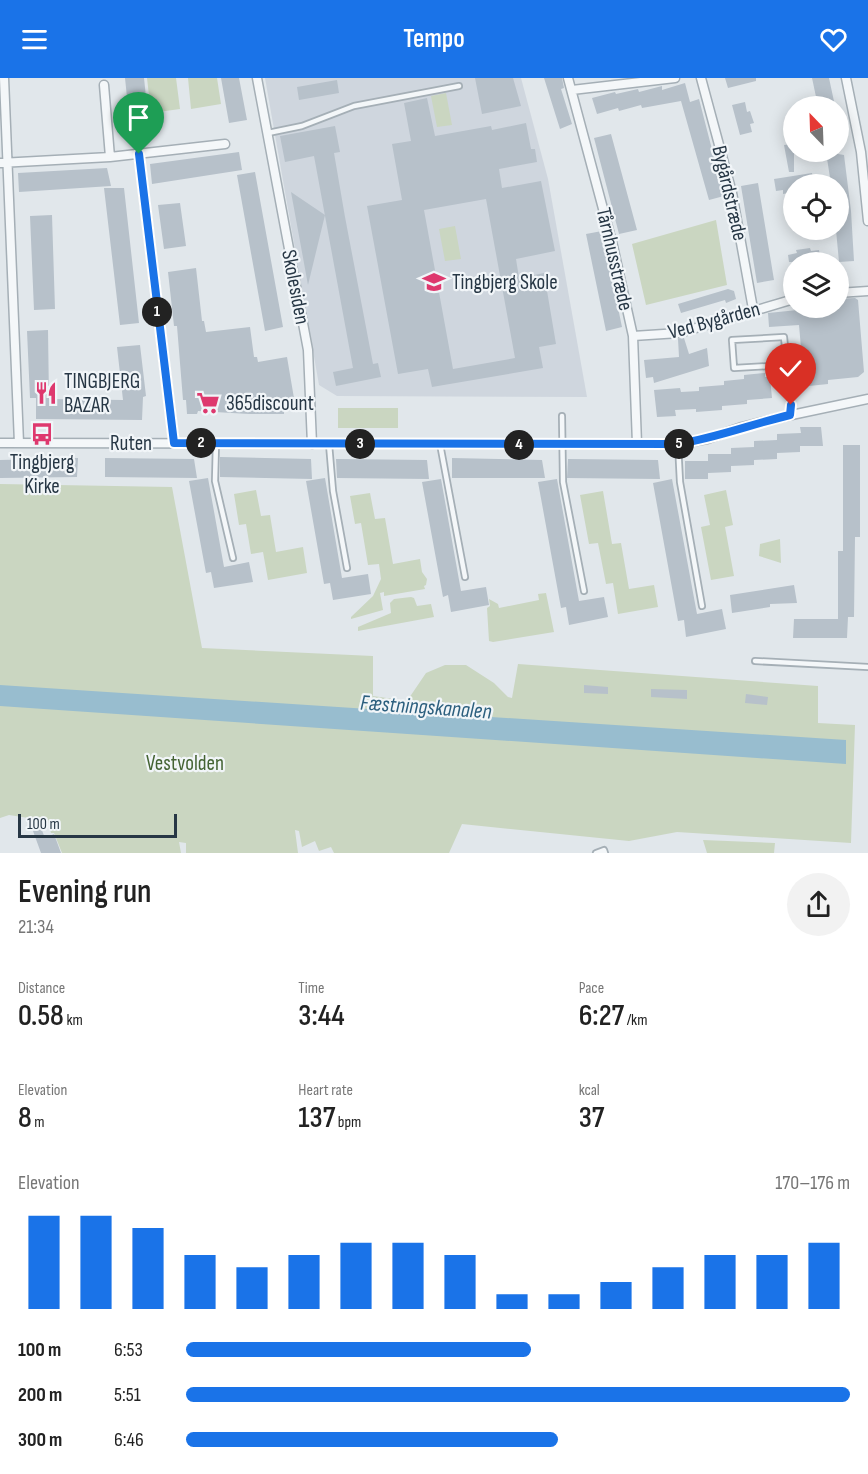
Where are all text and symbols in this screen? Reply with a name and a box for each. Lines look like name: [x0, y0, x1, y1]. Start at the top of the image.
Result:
icon: menu: [18, 23, 51, 56]
text: Tempo: [403, 23, 465, 55]
icon: heart: [817, 23, 850, 56]
pin: [113, 92, 164, 154]
north arrow: [783, 96, 849, 162]
map controls: [783, 96, 849, 318]
icon: arrive: [122, 101, 155, 134]
street label: Bygårdstræde: [706, 143, 753, 243]
button: locate: [783, 174, 849, 240]
street label: Tårnhusstræde: [591, 205, 638, 313]
street label: Skolesiden: [276, 248, 315, 326]
button: layers: [783, 252, 849, 318]
school or university icon: Tingbjerg Skole: [421, 269, 447, 295]
place label: Tingbjerg Skole: [452, 270, 558, 295]
street label: Ved Bygården: [665, 296, 763, 345]
pin: 1: [142, 297, 172, 327]
text: 1: [154, 302, 160, 321]
pin: [765, 343, 816, 405]
icon: check: [774, 352, 807, 385]
place label: TINGBJERG BAZAR: [64, 369, 140, 418]
restaurant icon: TINGBJERG BAZAR: [33, 380, 59, 406]
supermarket icon: 365discount: [195, 390, 221, 416]
place label: 365discount: [226, 391, 314, 416]
bus stop icon: Tingbjerg Kirke: [29, 421, 55, 447]
pin: 2: [186, 428, 216, 458]
pin: 3: [345, 429, 375, 459]
pin: 5: [664, 429, 694, 459]
pin: 4: [504, 430, 534, 460]
street label: Ruten: [110, 431, 152, 456]
text: 2: [197, 433, 205, 452]
text: 3: [356, 434, 364, 453]
text: 5: [675, 434, 683, 453]
text: 4: [515, 435, 523, 454]
place label: Tingbjerg Kirke: [10, 450, 74, 499]
water label: Fæstningskanalen: [359, 689, 493, 726]
park label: Vestvolden: [146, 751, 224, 776]
scale bar: [18, 811, 177, 838]
text: 100 m: [27, 815, 60, 834]
text: Evening run: [18, 872, 152, 912]
button: share: [787, 873, 850, 936]
text: 21:34: [18, 915, 54, 939]
text: Distance: [18, 979, 65, 998]
text: Time: [298, 979, 325, 998]
text: Pace: [579, 979, 604, 998]
text: 0.58: [18, 998, 64, 1034]
text: 3:44: [298, 998, 345, 1034]
text: 6:27: [579, 998, 624, 1034]
text: km: [64, 1011, 83, 1030]
text: /km: [624, 1011, 647, 1030]
text: Elevation: [18, 1081, 67, 1100]
text: Heart rate: [298, 1081, 353, 1100]
text: kcal: [579, 1081, 600, 1100]
text: 8: [18, 1100, 32, 1136]
text: 137: [298, 1100, 335, 1136]
text: 37: [579, 1100, 604, 1136]
text: m: [32, 1113, 45, 1132]
text: bpm: [335, 1113, 361, 1132]
text: Elevation: [18, 1171, 80, 1195]
text: 170–176 m: [775, 1171, 850, 1195]
text: 100 m: [18, 1338, 61, 1362]
text: 6:53: [114, 1338, 143, 1362]
text: 200 m: [18, 1383, 62, 1407]
text: 5:51: [114, 1383, 141, 1407]
text: 300 m: [18, 1428, 62, 1452]
text: 6:46: [114, 1428, 144, 1452]

